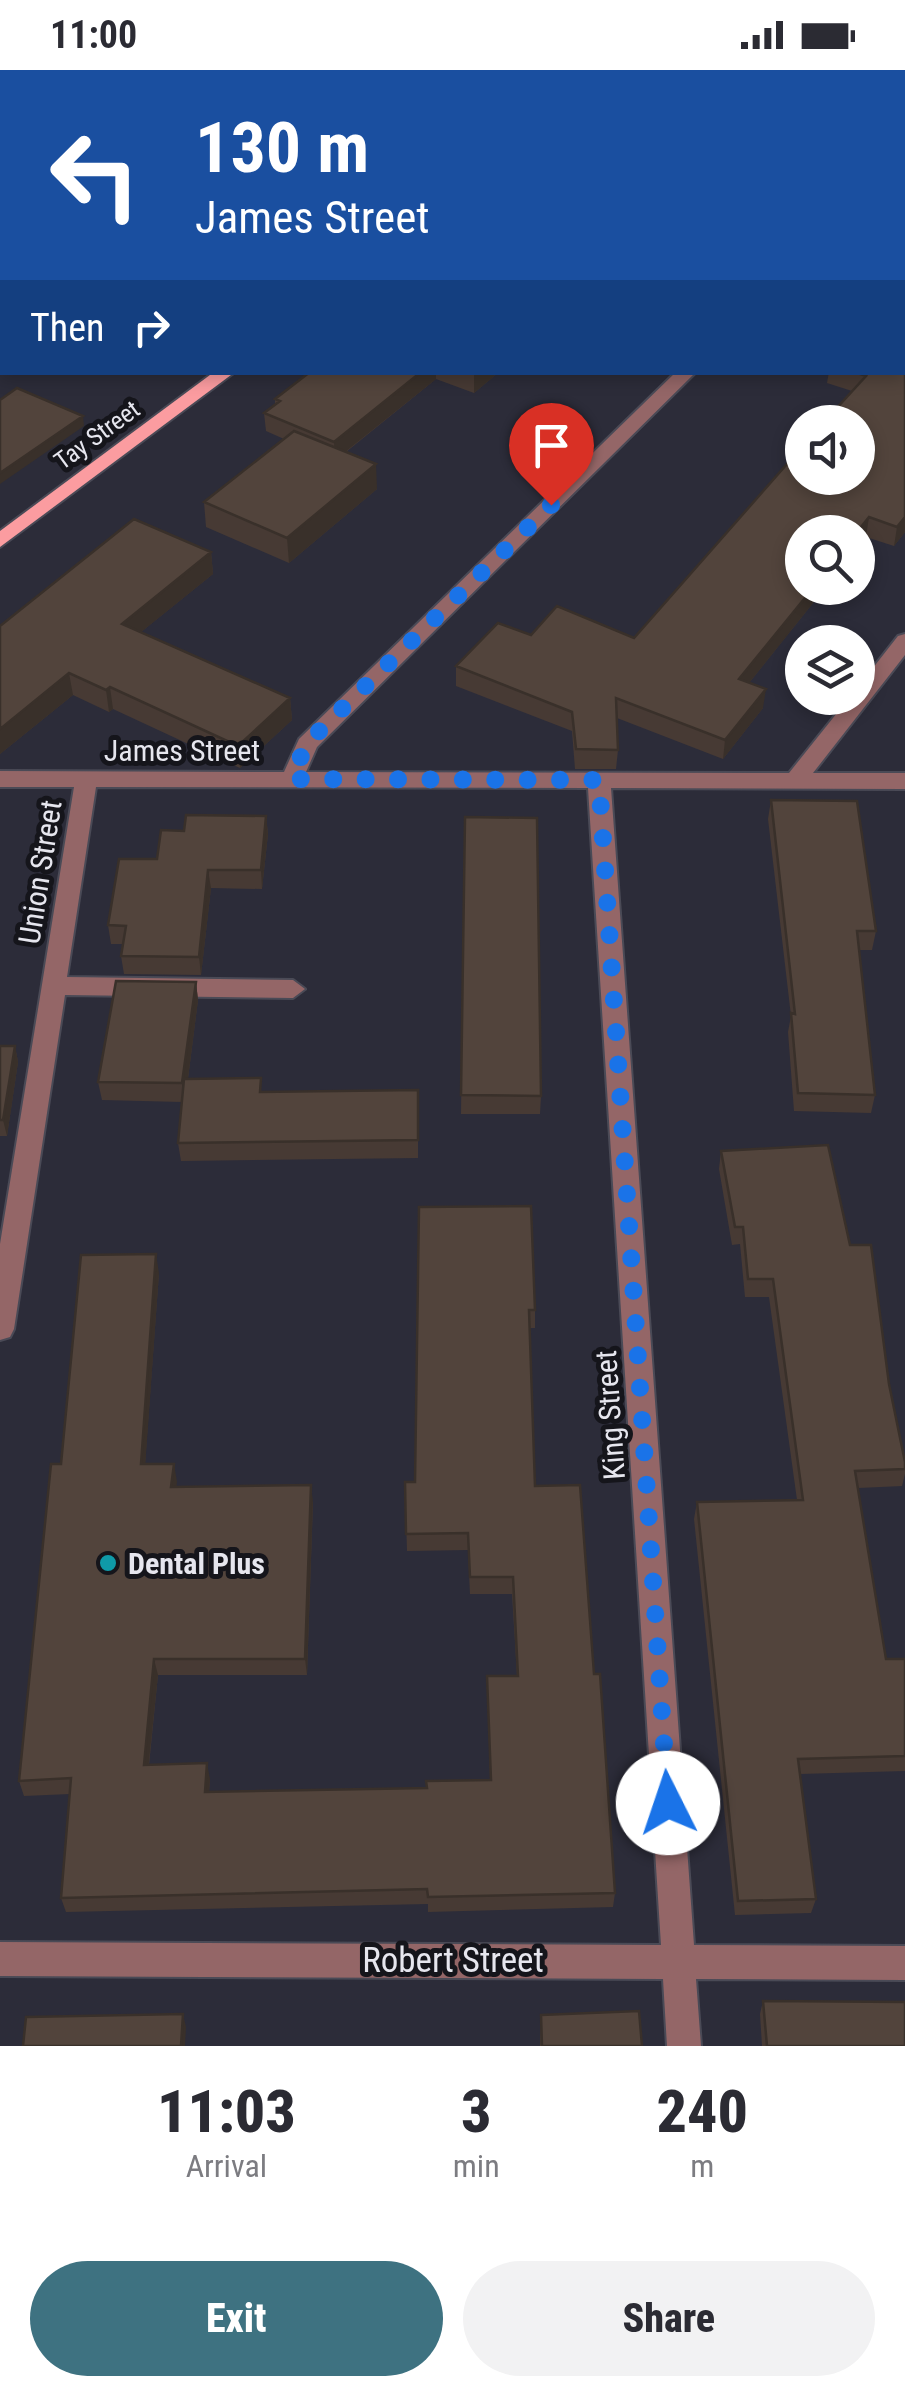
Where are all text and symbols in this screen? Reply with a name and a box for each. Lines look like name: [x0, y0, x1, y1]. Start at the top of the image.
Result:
text: 11:00: [50, 13, 137, 57]
text: 130 m: [195, 107, 369, 189]
icon: left: [30, 110, 160, 240]
text: James Street: [195, 191, 430, 244]
icon: right: [124, 300, 179, 355]
text: Then: [30, 306, 104, 350]
street label: Tay Street: [49, 394, 145, 476]
pin: [509, 403, 594, 506]
map controls: [785, 405, 875, 715]
button: sound: [785, 405, 875, 495]
icon: arrive: [524, 418, 579, 473]
button: search: [785, 515, 875, 605]
button: layers: [785, 625, 875, 715]
street label: James Street: [104, 733, 260, 768]
street label: Union Street: [11, 798, 69, 946]
street label: King Street: [588, 1349, 632, 1481]
place label: Dental Plus: [128, 1546, 265, 1581]
marker: Dental Plus: [97, 1552, 119, 1574]
position arrow: [616, 1751, 720, 1855]
street label: Robert Street: [362, 1940, 544, 1981]
text: 11:03: [157, 2076, 296, 2147]
text: 3: [461, 2076, 491, 2147]
text: 240: [657, 2076, 748, 2147]
text: Arrival: [186, 2147, 267, 2185]
text: min: [453, 2147, 500, 2185]
text: m: [690, 2147, 714, 2185]
button: Exit: [30, 2261, 443, 2376]
button: Share: [463, 2261, 875, 2376]

